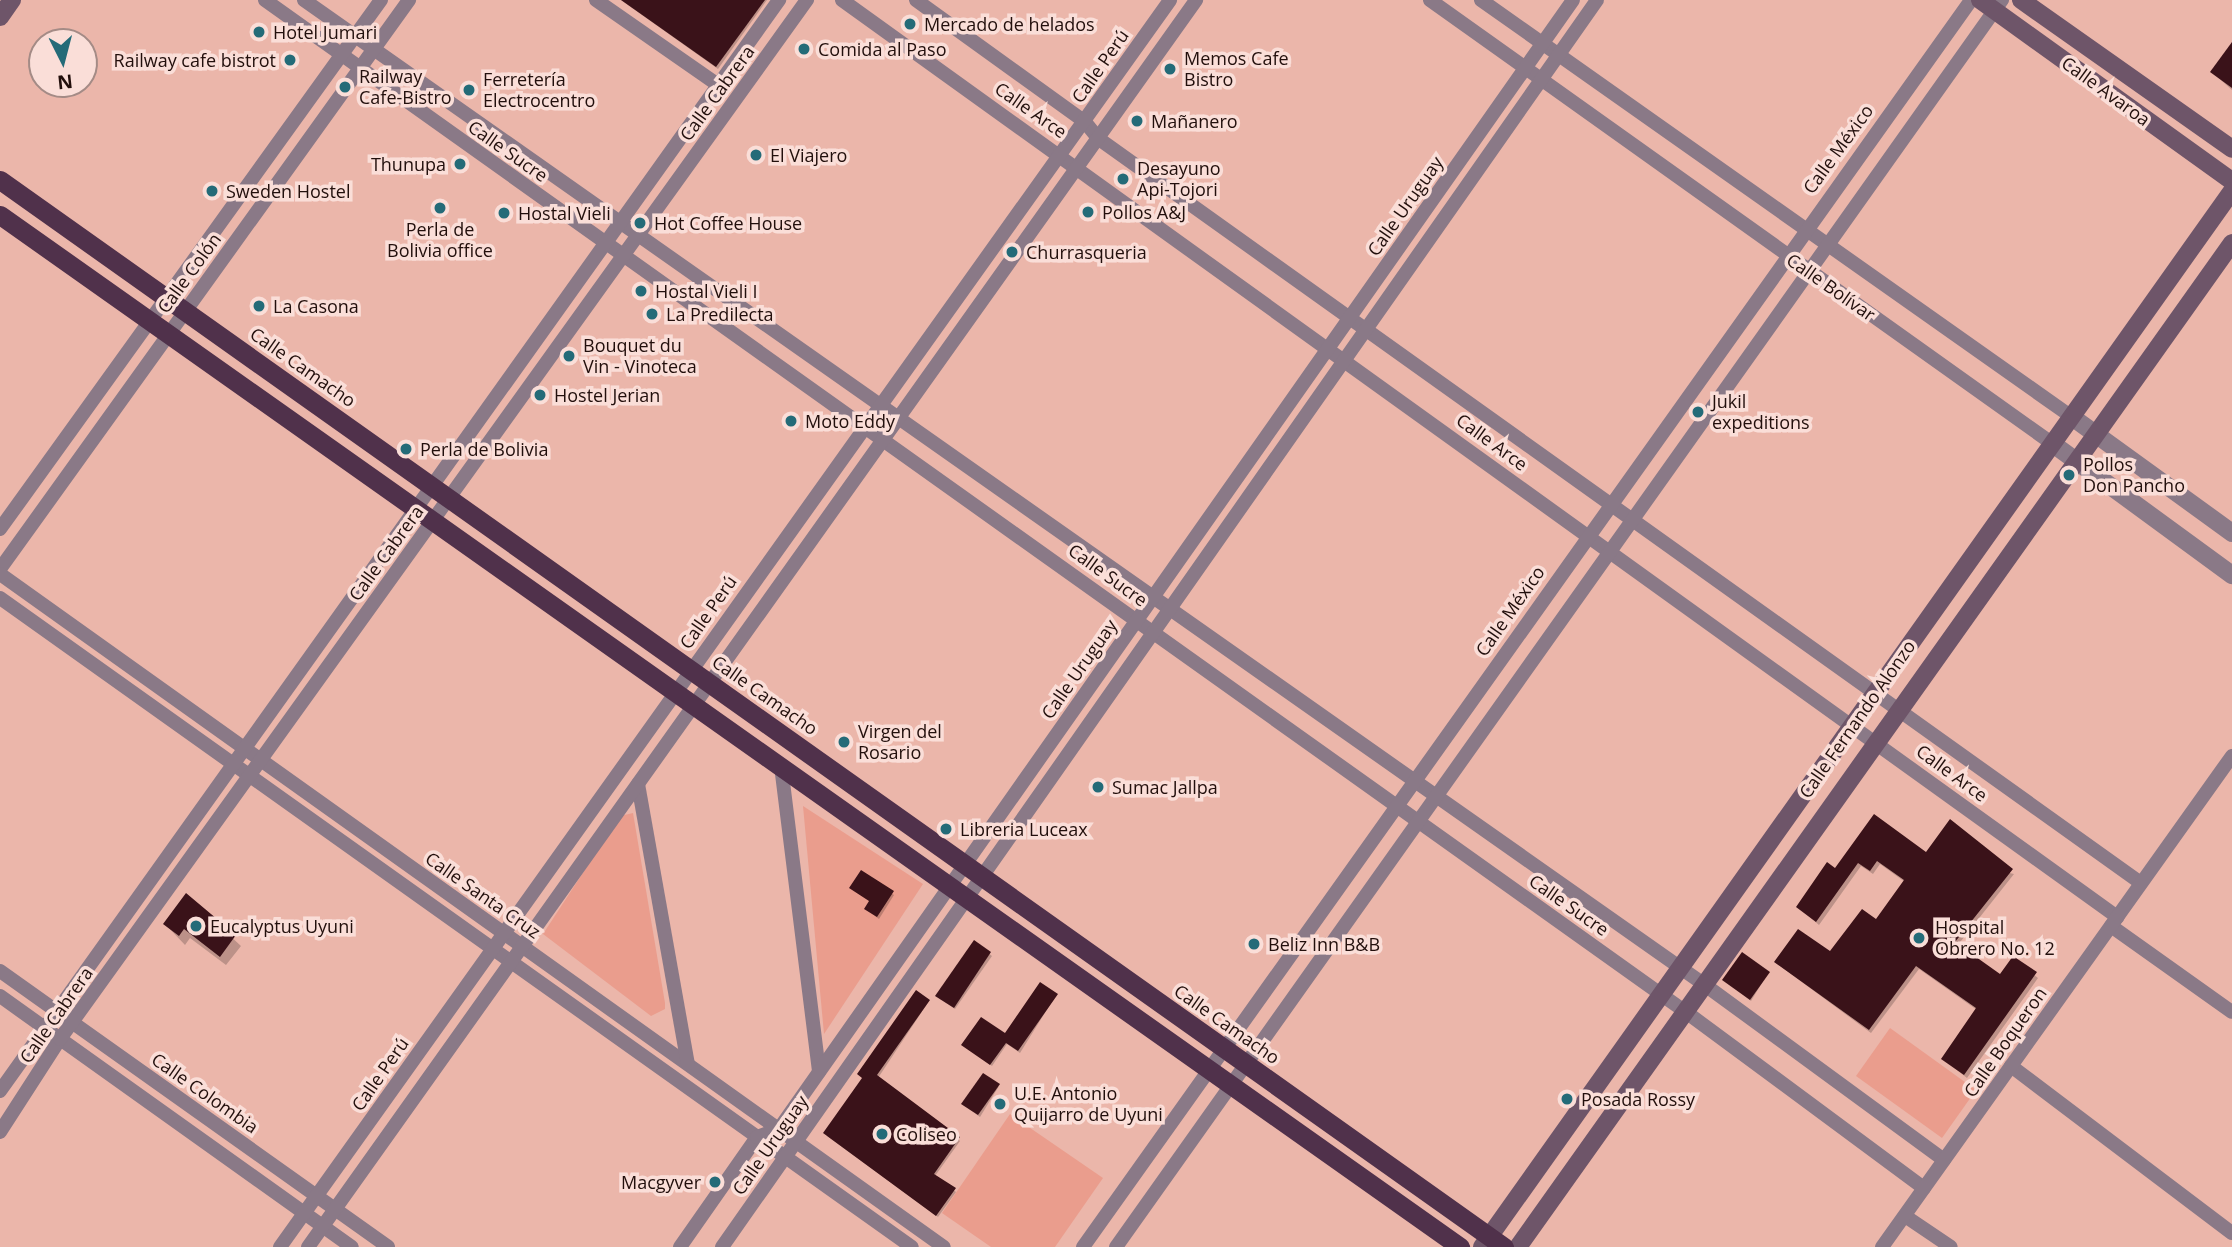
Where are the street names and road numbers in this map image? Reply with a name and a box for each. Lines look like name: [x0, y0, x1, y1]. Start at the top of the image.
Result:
street label: Calle Perú: [1067, 25, 1133, 107]
street label: Calle Cabrera: [675, 41, 759, 145]
street label: Calle Avaroa: [2058, 52, 2154, 130]
street label: Calle Arce: [991, 77, 1071, 143]
street label: Calle México: [1798, 100, 1878, 198]
street label: Calle Sucre: [464, 116, 552, 186]
street label: Calle Uruguay: [1363, 152, 1447, 260]
street label: Calle Colón: [153, 229, 225, 317]
street label: Calle Bolívar: [1783, 249, 1879, 325]
street label: Calle Camacho: [246, 323, 360, 411]
street label: Calle Arce: [1452, 409, 1532, 475]
street label: Calle Cabrera: [344, 501, 428, 605]
street label: Calle Sucre: [1064, 539, 1152, 611]
street label: Calle México: [1471, 562, 1549, 660]
street label: Calle Perú: [675, 571, 741, 653]
street label: Calle Uruguay: [1037, 615, 1121, 723]
street label: Calle Fernando Alonzo: [1794, 636, 1920, 802]
street label: Calle Camacho: [708, 651, 822, 739]
street label: Calle Arce: [1912, 740, 1992, 806]
street label: Calle Santa Cruz: [421, 847, 545, 943]
street label: Calle Sucre: [1525, 870, 1613, 940]
street label: Calle Cabrera: [15, 963, 97, 1067]
street label: Calle Camacho: [1170, 980, 1284, 1068]
street label: Calle Boqueron: [1959, 983, 2051, 1101]
street label: Calle Perú: [347, 1033, 413, 1115]
street label: Calle Colombia: [148, 1048, 262, 1138]
street label: Calle Uruguay: [728, 1091, 812, 1199]

